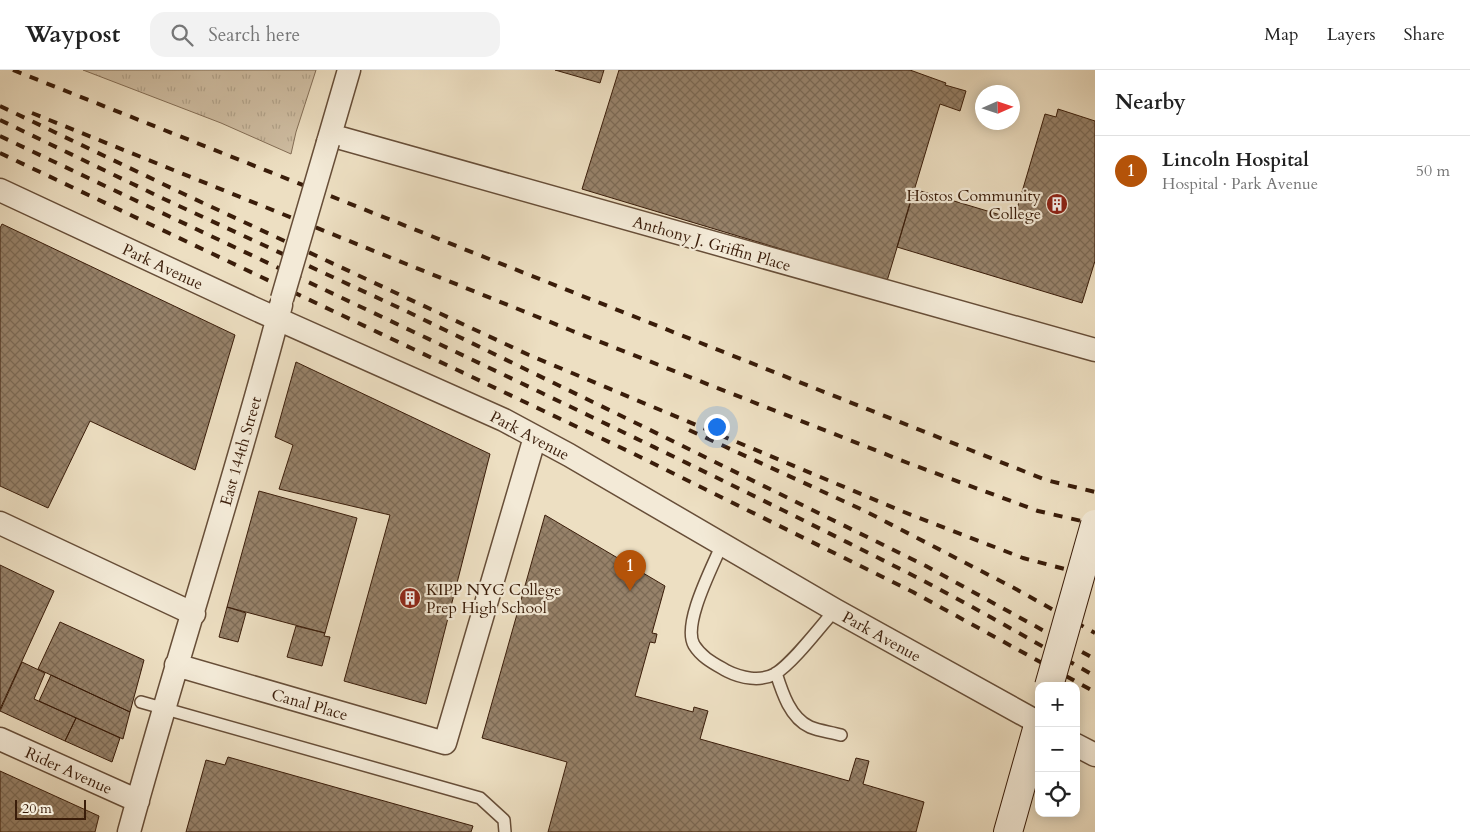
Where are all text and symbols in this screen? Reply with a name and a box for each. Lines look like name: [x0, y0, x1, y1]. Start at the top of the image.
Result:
search box: [150, 12, 500, 57]
text: Waypost: [25, 18, 120, 51]
icon: search: [168, 21, 196, 49]
text: Search here: [208, 22, 300, 48]
text: Map: [1264, 22, 1299, 47]
text: Layers: [1327, 22, 1376, 47]
text: Share: [1404, 22, 1445, 47]
north arrow: [975, 85, 1020, 130]
text: Nearby: [1115, 88, 1186, 117]
text: Lincoln Hospital: [1162, 147, 1309, 173]
text: 1: [1127, 160, 1135, 182]
text: 50 m: [1416, 160, 1450, 182]
text: Hospital · Park Avenue: [1162, 173, 1318, 195]
place label: Hostos Community College: [906, 185, 1042, 225]
building icon: Hostos Community College: [1045, 192, 1069, 216]
street label: Anthony J. Griffin Place: [630, 211, 793, 277]
street label: Park Avenue: [119, 239, 207, 295]
street label: East 144th Street: [215, 394, 267, 508]
street label: Park Avenue: [486, 406, 573, 466]
your location: [704, 414, 730, 440]
pin: 1: [614, 550, 646, 591]
place label: KIPP NYC College Prep High School: [426, 579, 561, 619]
building icon: KIPP NYC College Prep High School: [398, 586, 422, 610]
street label: Park Avenue: [838, 606, 925, 668]
map controls: [1035, 682, 1080, 817]
button: +: [1035, 682, 1080, 727]
street label: Canal Place: [269, 684, 351, 726]
button: −: [1035, 727, 1080, 772]
street label: Rider Avenue: [21, 742, 116, 800]
button: locate: [1035, 772, 1080, 817]
scale bar: [15, 797, 86, 820]
text: 20 m: [22, 799, 52, 818]

